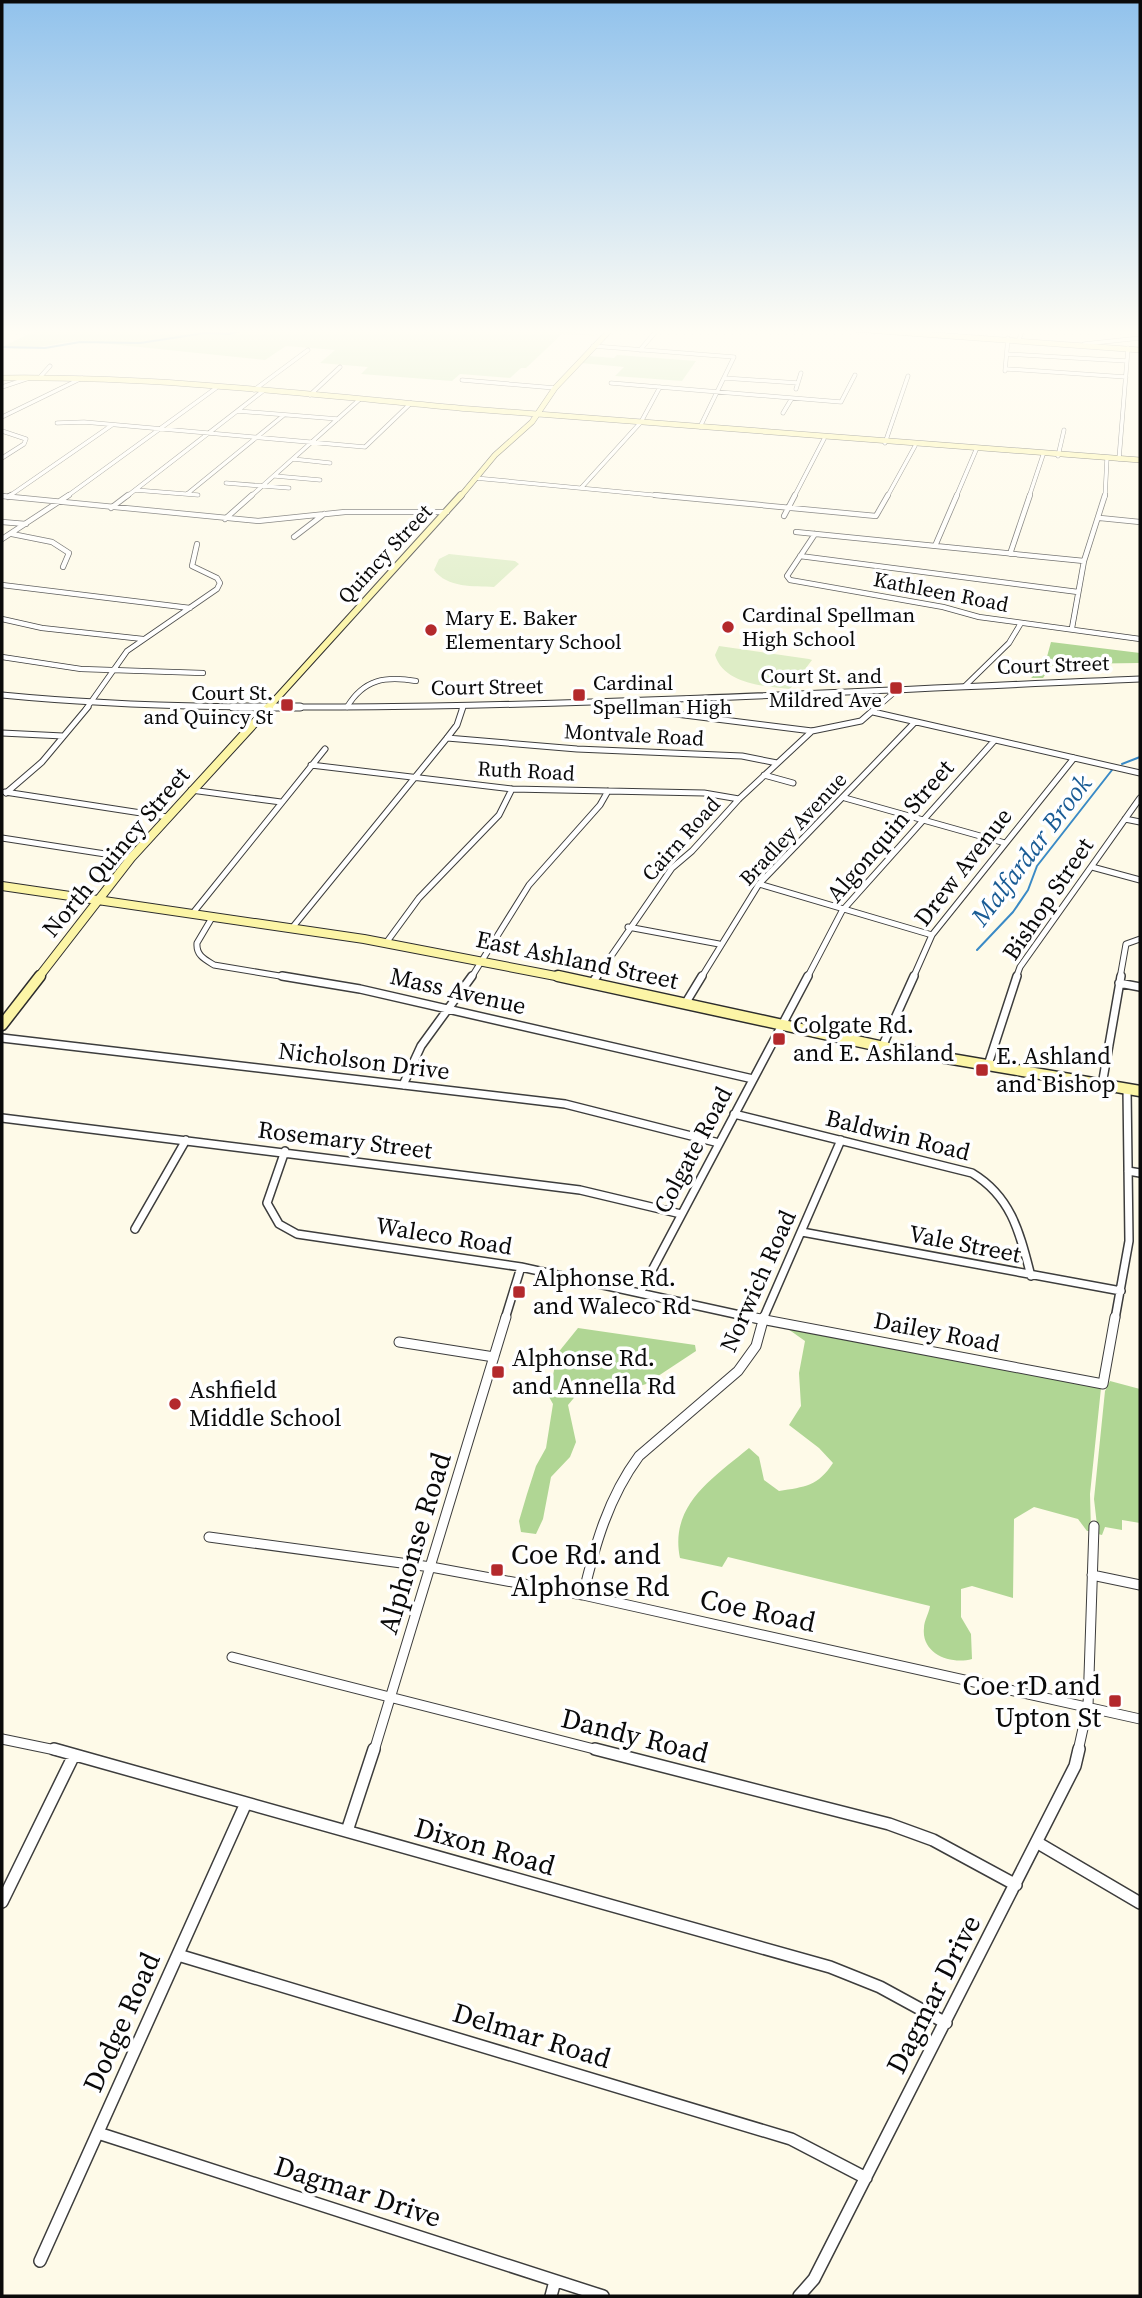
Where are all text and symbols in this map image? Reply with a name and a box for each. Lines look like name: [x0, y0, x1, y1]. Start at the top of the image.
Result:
street label: Quincy Street: [331, 497, 438, 610]
street label: Kathleen Road: [871, 564, 1011, 619]
place label: Cardinal Spellman High School: [742, 600, 916, 653]
place label: Mary E. Baker Elementary School: [445, 603, 622, 656]
marker: Cardinal Spellman High School: [720, 619, 736, 635]
marker: Mary E. Baker Elementary School: [423, 622, 439, 638]
street label: Court Street: [996, 648, 1110, 681]
place label: Court St. and Mildred Ave: [760, 661, 882, 714]
place label: Cardinal Spellman High: [593, 668, 732, 721]
street label: Court Street: [431, 671, 543, 702]
place label: Court St. and Quincy St: [144, 678, 273, 731]
marker: Court St. and Mildred Ave: [888, 680, 904, 696]
marker: Cardinal Spellman High: [571, 687, 587, 703]
marker: Court St. and Quincy St: [279, 697, 295, 713]
street label: Montvale Road: [563, 716, 705, 753]
street label: Algonquin Street: [818, 752, 961, 909]
street label: Ruth Road: [477, 753, 576, 788]
street label: North Quincy Street: [34, 759, 197, 944]
street label: Bradley Avenue: [732, 765, 853, 892]
water label: Malfardar Brook: [962, 766, 1100, 934]
street label: Cairn Road: [635, 790, 726, 887]
street label: Drew Avenue: [906, 801, 1019, 933]
street label: Bishop Street: [994, 831, 1101, 967]
street label: East Ashland Street: [473, 922, 681, 997]
street label: Mass Avenue: [387, 959, 529, 1022]
place label: Colgate Rd. and E. Ashland: [793, 1008, 954, 1069]
marker: Colgate Rd. and E. Ashland: [771, 1031, 787, 1047]
street label: Nicholson Drive: [277, 1034, 452, 1087]
place label: E. Ashland and Bishop: [996, 1039, 1116, 1100]
marker: E. Ashland and Bishop: [974, 1062, 990, 1078]
street label: Colgate Road: [645, 1080, 740, 1219]
street label: Baldwin Road: [822, 1101, 974, 1169]
street label: Rosemary Street: [256, 1112, 434, 1167]
street label: Norwich Road: [712, 1204, 804, 1357]
street label: Waleco Road: [373, 1208, 515, 1263]
street label: Vale Street: [906, 1216, 1024, 1271]
place label: Alphonse Rd. and Waleco Rd: [533, 1261, 691, 1322]
marker: Alphonse Rd. and Waleco Rd: [511, 1284, 527, 1300]
street label: Dailey Road: [871, 1303, 1003, 1360]
place label: Alphonse Rd. and Annella Rd: [512, 1341, 676, 1402]
marker: Alphonse Rd. and Annella Rd: [490, 1364, 506, 1380]
place label: Ashfield Middle School: [189, 1373, 341, 1434]
marker: Ashfield Middle School: [167, 1396, 183, 1412]
street label: Alphonse Road: [368, 1447, 460, 1638]
place label: Coe Rd. and Alphonse Rd: [511, 1535, 669, 1605]
marker: Coe Rd. and Alphonse Rd: [489, 1562, 505, 1578]
street label: Coe Road: [697, 1579, 819, 1641]
place label: Coe rD and Upton St: [963, 1666, 1102, 1736]
marker: Coe rD and Upton St: [1107, 1693, 1123, 1709]
street label: Dandy Road: [557, 1698, 713, 1772]
street label: Dixon Road: [410, 1808, 560, 1884]
street label: Dagmar Drive: [877, 1908, 989, 2080]
street label: Dodge Road: [73, 1946, 169, 2098]
street label: Delmar Road: [448, 1993, 616, 2077]
street label: Dagmar Drive: [270, 2146, 446, 2236]

